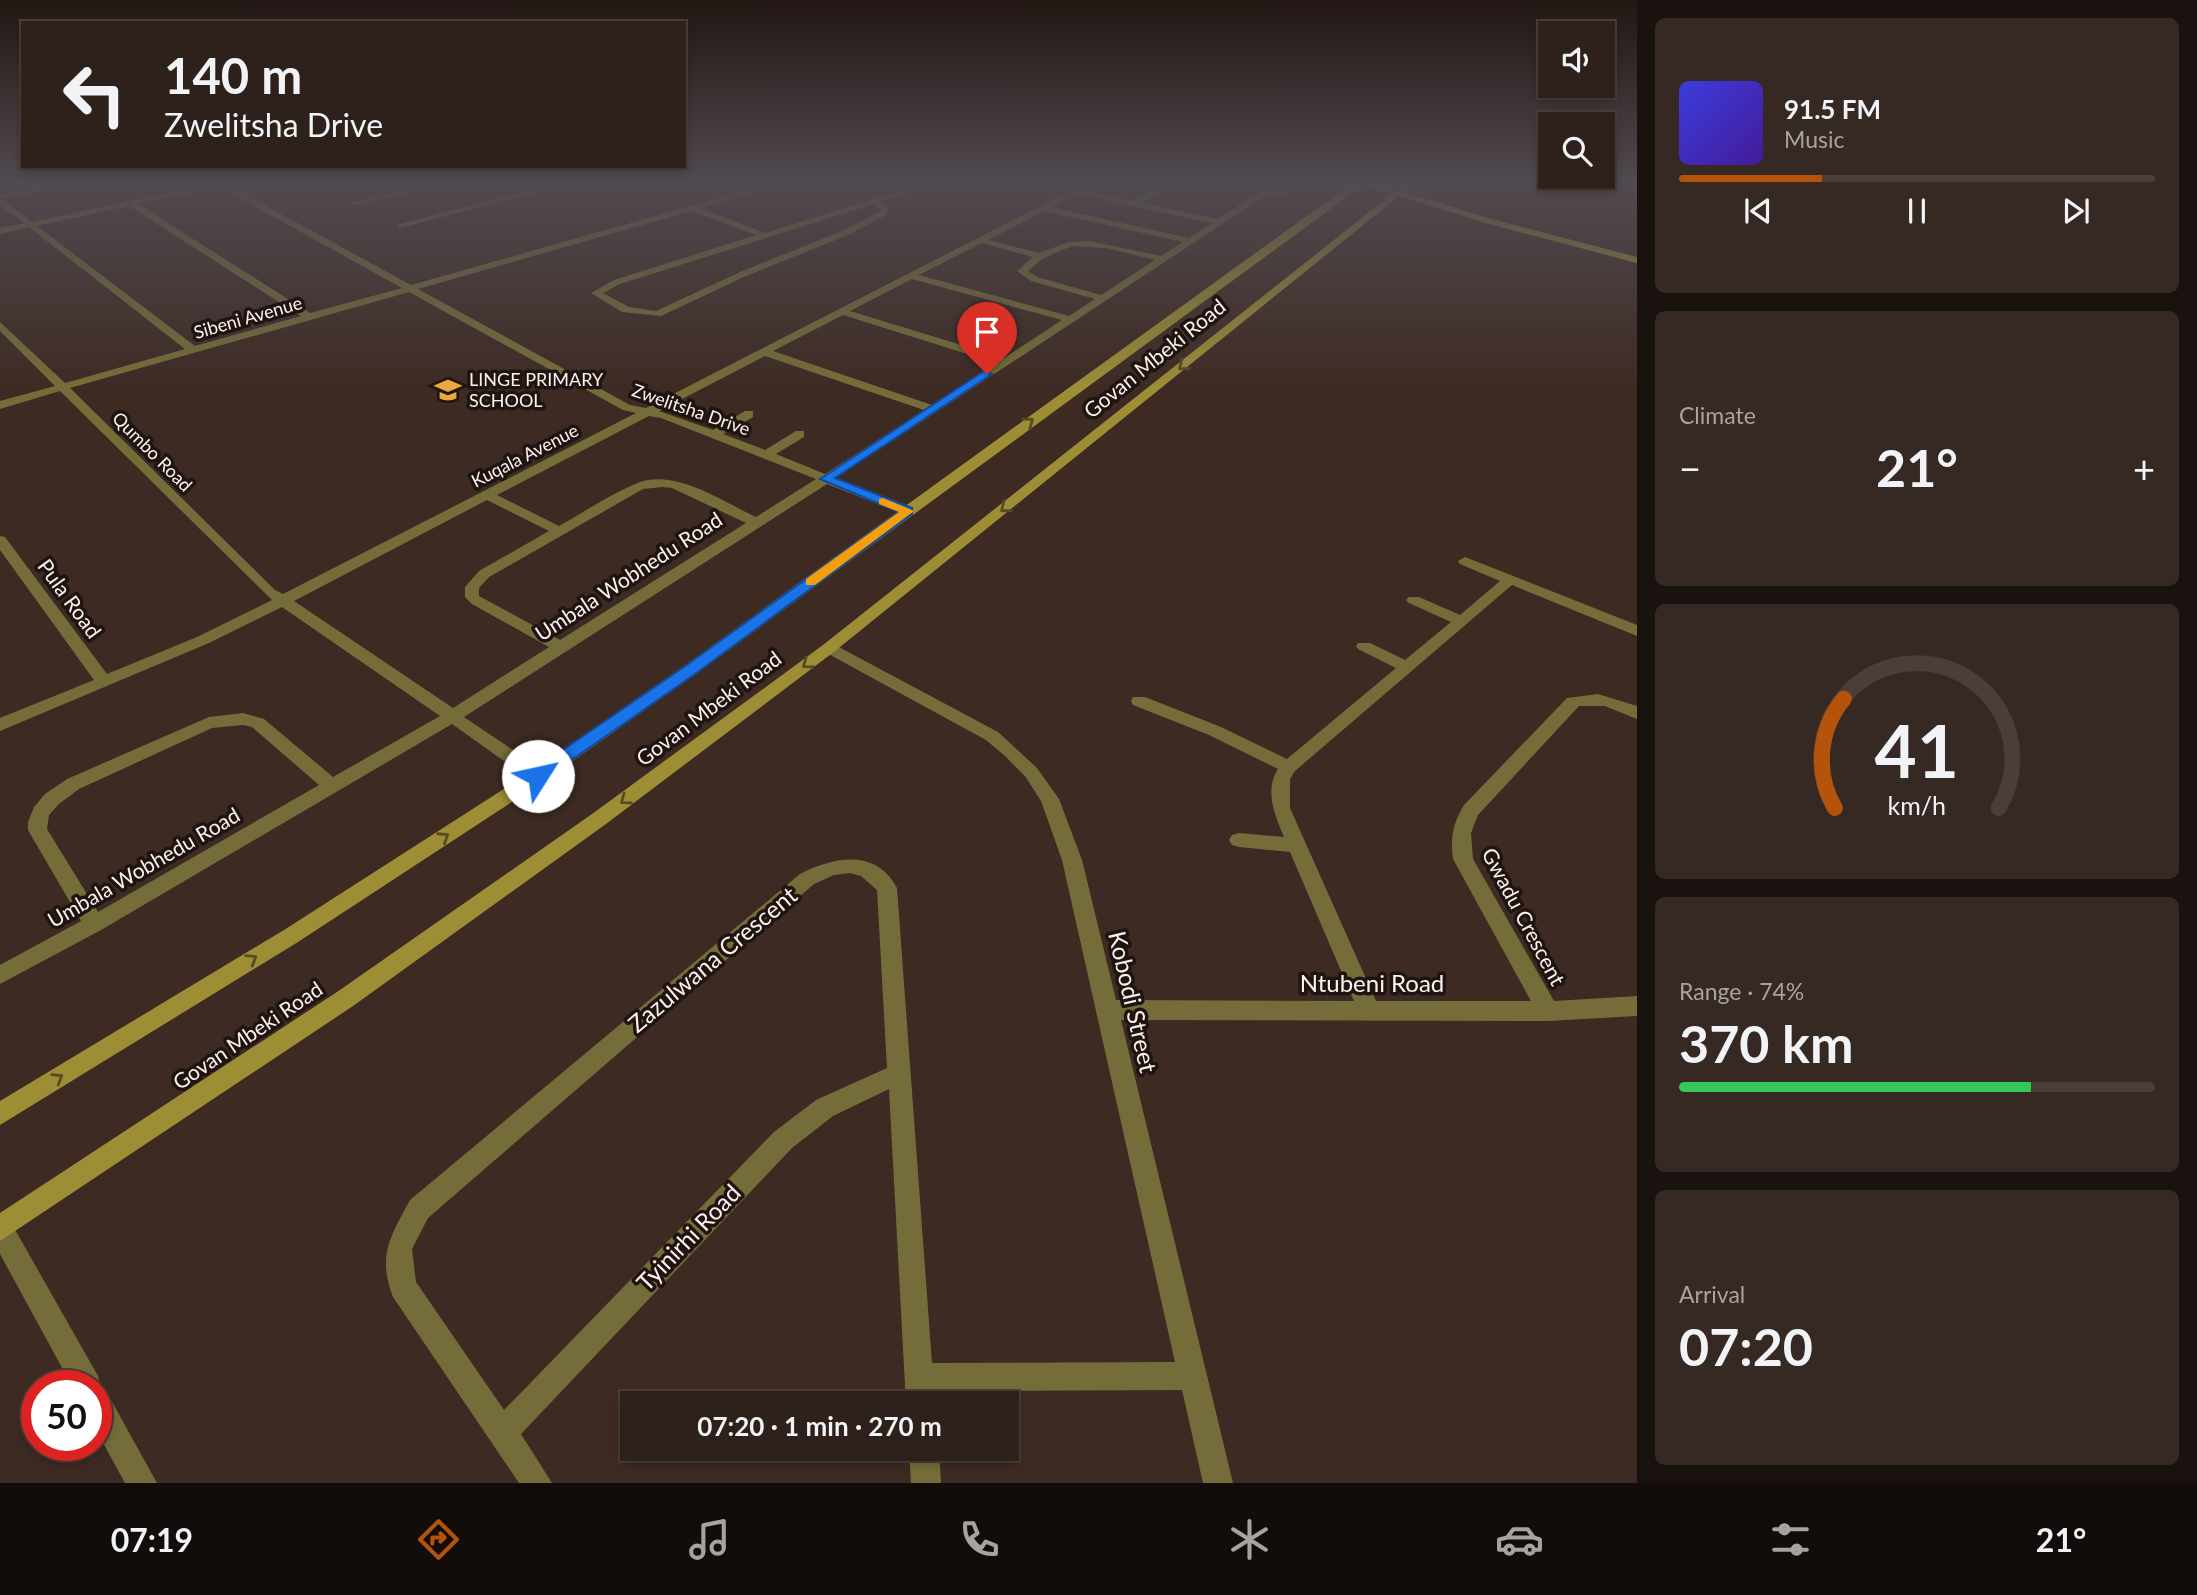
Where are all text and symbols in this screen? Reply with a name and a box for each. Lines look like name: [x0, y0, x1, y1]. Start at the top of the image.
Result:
map controls: [1538, 21, 1615, 189]
button: sound: [1538, 21, 1615, 98]
text: 140 m: [164, 46, 302, 104]
icon: left: [49, 49, 140, 140]
text: 91.5 FM: [1784, 93, 1881, 125]
text: Zwelitsha Drive: [164, 105, 383, 144]
button: search: [1538, 112, 1615, 189]
text: Music: [1784, 125, 1844, 153]
icon: previous: [1739, 192, 1777, 230]
icon: pause: [1898, 192, 1936, 230]
icon: next: [2057, 192, 2095, 230]
street label: Sibeni Avenue: [191, 291, 304, 343]
street label: Govan Mbeki Road: [1078, 293, 1230, 423]
pin: [957, 302, 1017, 374]
icon: arrive: [968, 313, 1006, 351]
one-way arrow: [1178, 357, 1190, 370]
place label: LINGE PRIMARY SCHOOL: [469, 368, 604, 411]
school or university icon: LINGE PRIMARY SCHOOL: [433, 375, 463, 405]
street label: Zwelitsha Drive: [629, 379, 753, 440]
text: Climate: [1679, 401, 1756, 429]
street label: Qumbo Road: [108, 407, 197, 496]
one-way arrow: [1021, 418, 1034, 431]
street label: Kuqala Avenue: [467, 419, 582, 492]
text: 21°: [1876, 436, 1958, 498]
text: −: [1679, 445, 1701, 491]
text: +: [2133, 445, 2155, 491]
one-way arrow: [1000, 499, 1012, 512]
street label: Umbala Wobhedu Road: [530, 506, 726, 645]
street label: Pula Road: [33, 554, 107, 643]
street label: Govan Mbeki Road: [631, 645, 785, 770]
one-way arrow: [802, 656, 815, 668]
text: 41: [1875, 706, 1959, 794]
position arrow: [501, 739, 575, 813]
text: km/h: [1888, 789, 1946, 819]
one-way arrow: [620, 792, 633, 804]
street label: Umbala Wobhedu Road: [43, 801, 244, 932]
one-way arrow: [436, 833, 449, 845]
street label: Gwadu Crescent: [1478, 843, 1571, 990]
street label: Zazulwana Crescent: [622, 880, 803, 1038]
street label: Kobodi Street: [1103, 928, 1164, 1076]
one-way arrow: [245, 955, 258, 968]
street label: Ntubeni Road: [1300, 968, 1444, 997]
street label: Govan Mbeki Road: [168, 976, 327, 1094]
text: Range · 74%: [1679, 977, 1804, 1005]
text: 370 km: [1679, 1012, 1853, 1074]
one-way arrow: [51, 1074, 64, 1087]
street label: Tyinirhi Road: [630, 1178, 746, 1296]
text: Arrival: [1679, 1280, 1745, 1308]
text: 07:20: [1679, 1315, 1813, 1377]
speed limit sign: 50: [21, 1370, 112, 1461]
text: 07:20 · 1 min · 270 m: [697, 1410, 942, 1442]
icon: directions: [414, 1515, 463, 1564]
icon: music: [685, 1515, 734, 1564]
icon: phone: [955, 1515, 1004, 1564]
icon: climate: [1225, 1515, 1274, 1564]
icon: car: [1495, 1515, 1544, 1564]
icon: filters: [1766, 1515, 1815, 1564]
text: 07:19: [111, 1520, 193, 1559]
text: 21°: [2036, 1520, 2086, 1559]

